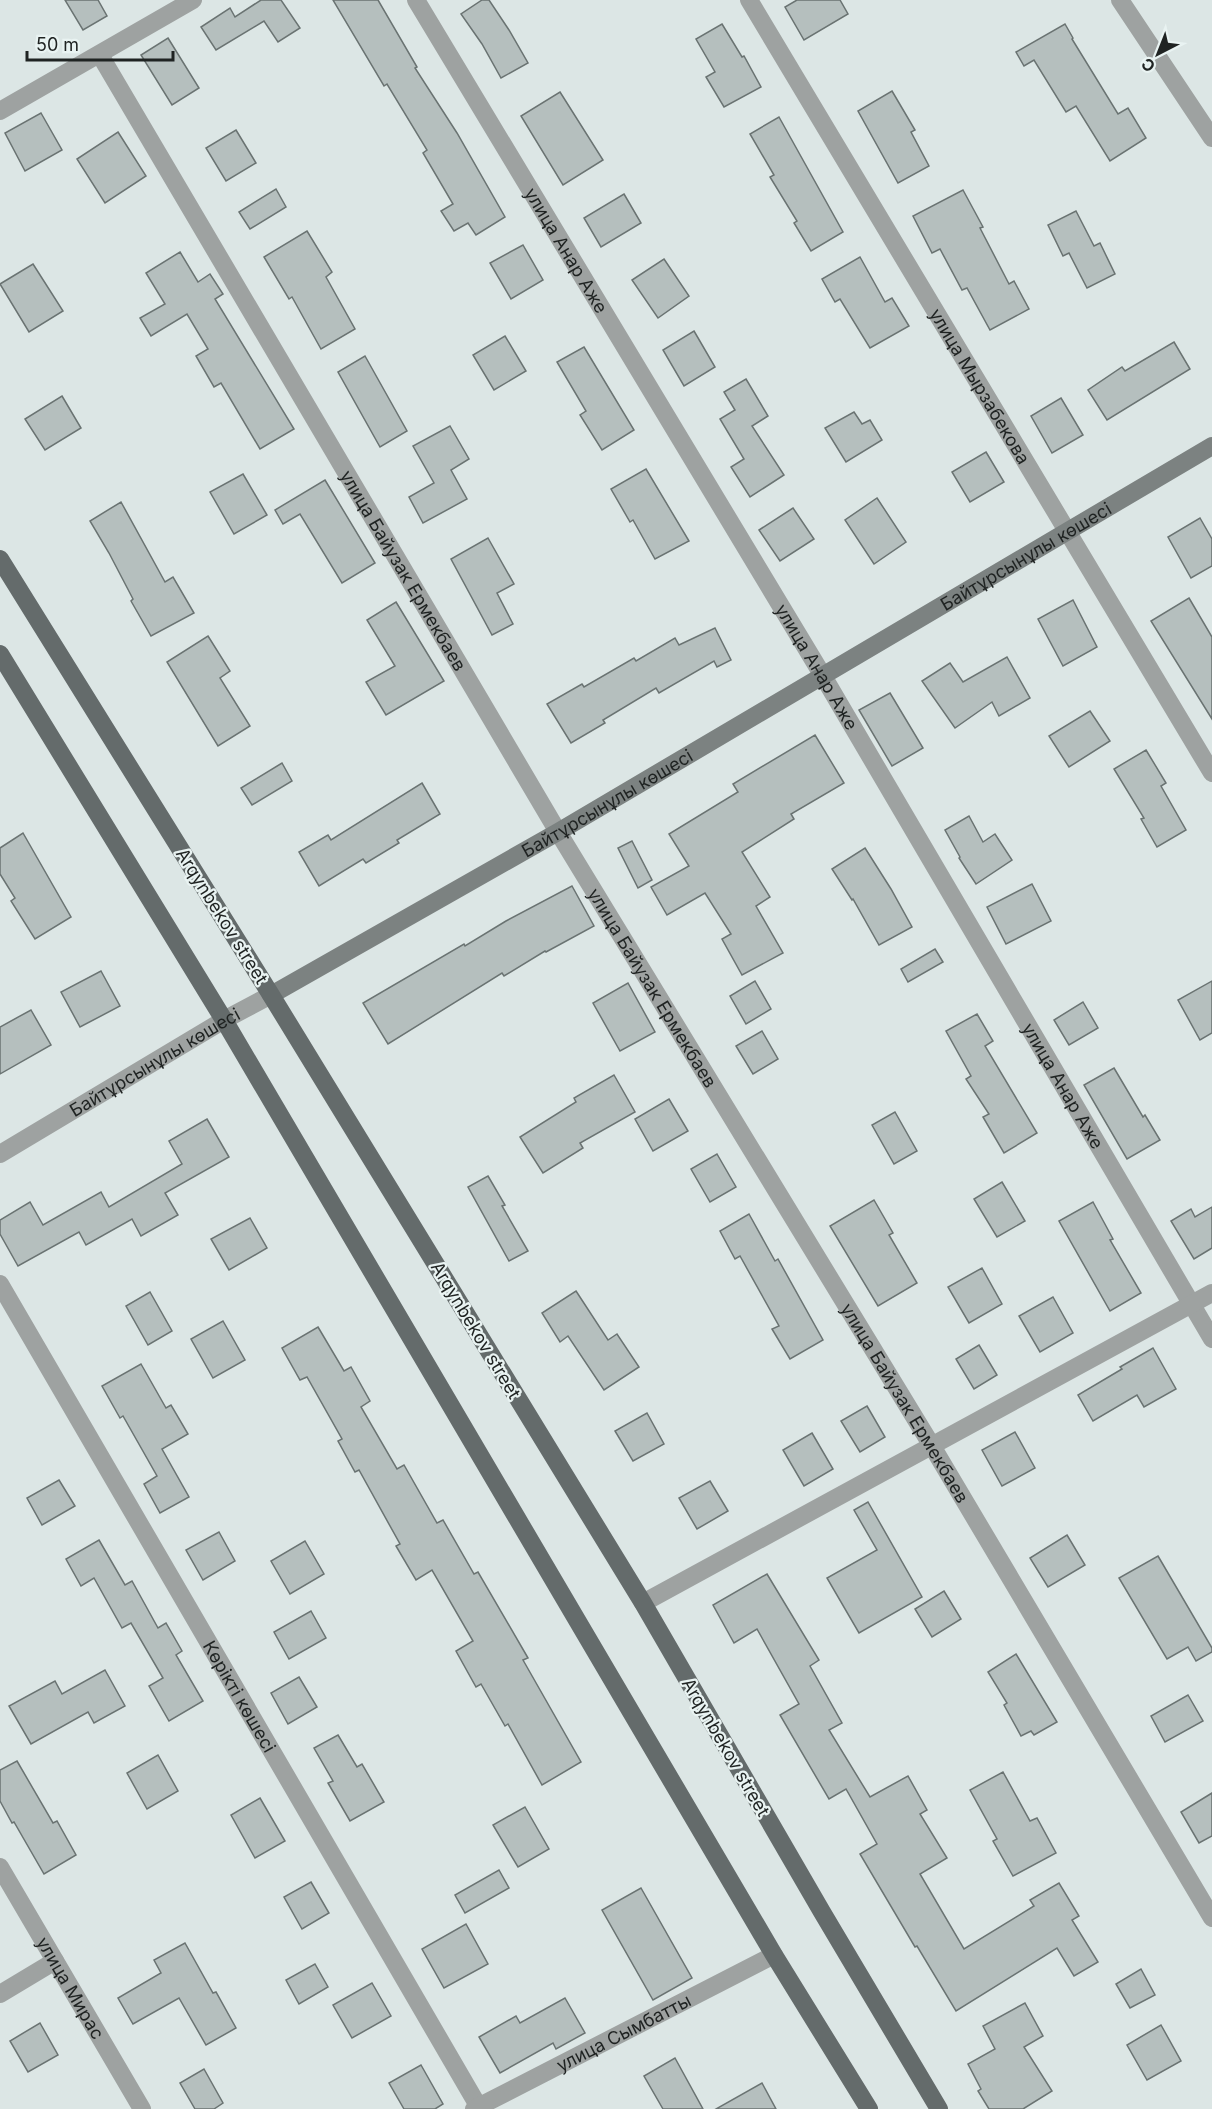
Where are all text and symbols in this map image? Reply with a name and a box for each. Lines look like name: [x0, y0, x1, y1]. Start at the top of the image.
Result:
scale bar: [27, 24, 172, 62]
north arrow: [1128, 24, 1188, 84]
text: 50 m: [36, 34, 79, 55]
text: С: [1137, 54, 1159, 77]
street label: улица Анар Аже: [521, 184, 612, 317]
street label: улица Мырзабекова: [926, 305, 1035, 468]
street label: улица Байузак Ермекбаев: [336, 466, 471, 674]
street label: Байтұрсынұлы көшесі: [936, 498, 1115, 615]
street label: улица Анар Аже: [772, 600, 863, 733]
street label: Байтұрсынұлы көшесі: [518, 745, 696, 861]
street label: Arqynbekov street: [172, 844, 272, 988]
street label: улица Байузак Ермекбаев: [584, 884, 721, 1091]
street label: Байтұрсынұлы көшесі: [66, 1003, 243, 1121]
street label: улица Анар Аже: [1018, 1019, 1108, 1152]
street label: Arqynbekov street: [427, 1258, 525, 1402]
street label: улица Байузак Ермекбаев: [837, 1299, 974, 1506]
street label: Көрікті көшесі: [199, 1637, 281, 1756]
street label: Arqynbekov street: [678, 1674, 774, 1820]
street label: улица Мирас: [33, 1933, 109, 2043]
street label: улица Сымбатты: [553, 1989, 694, 2075]

